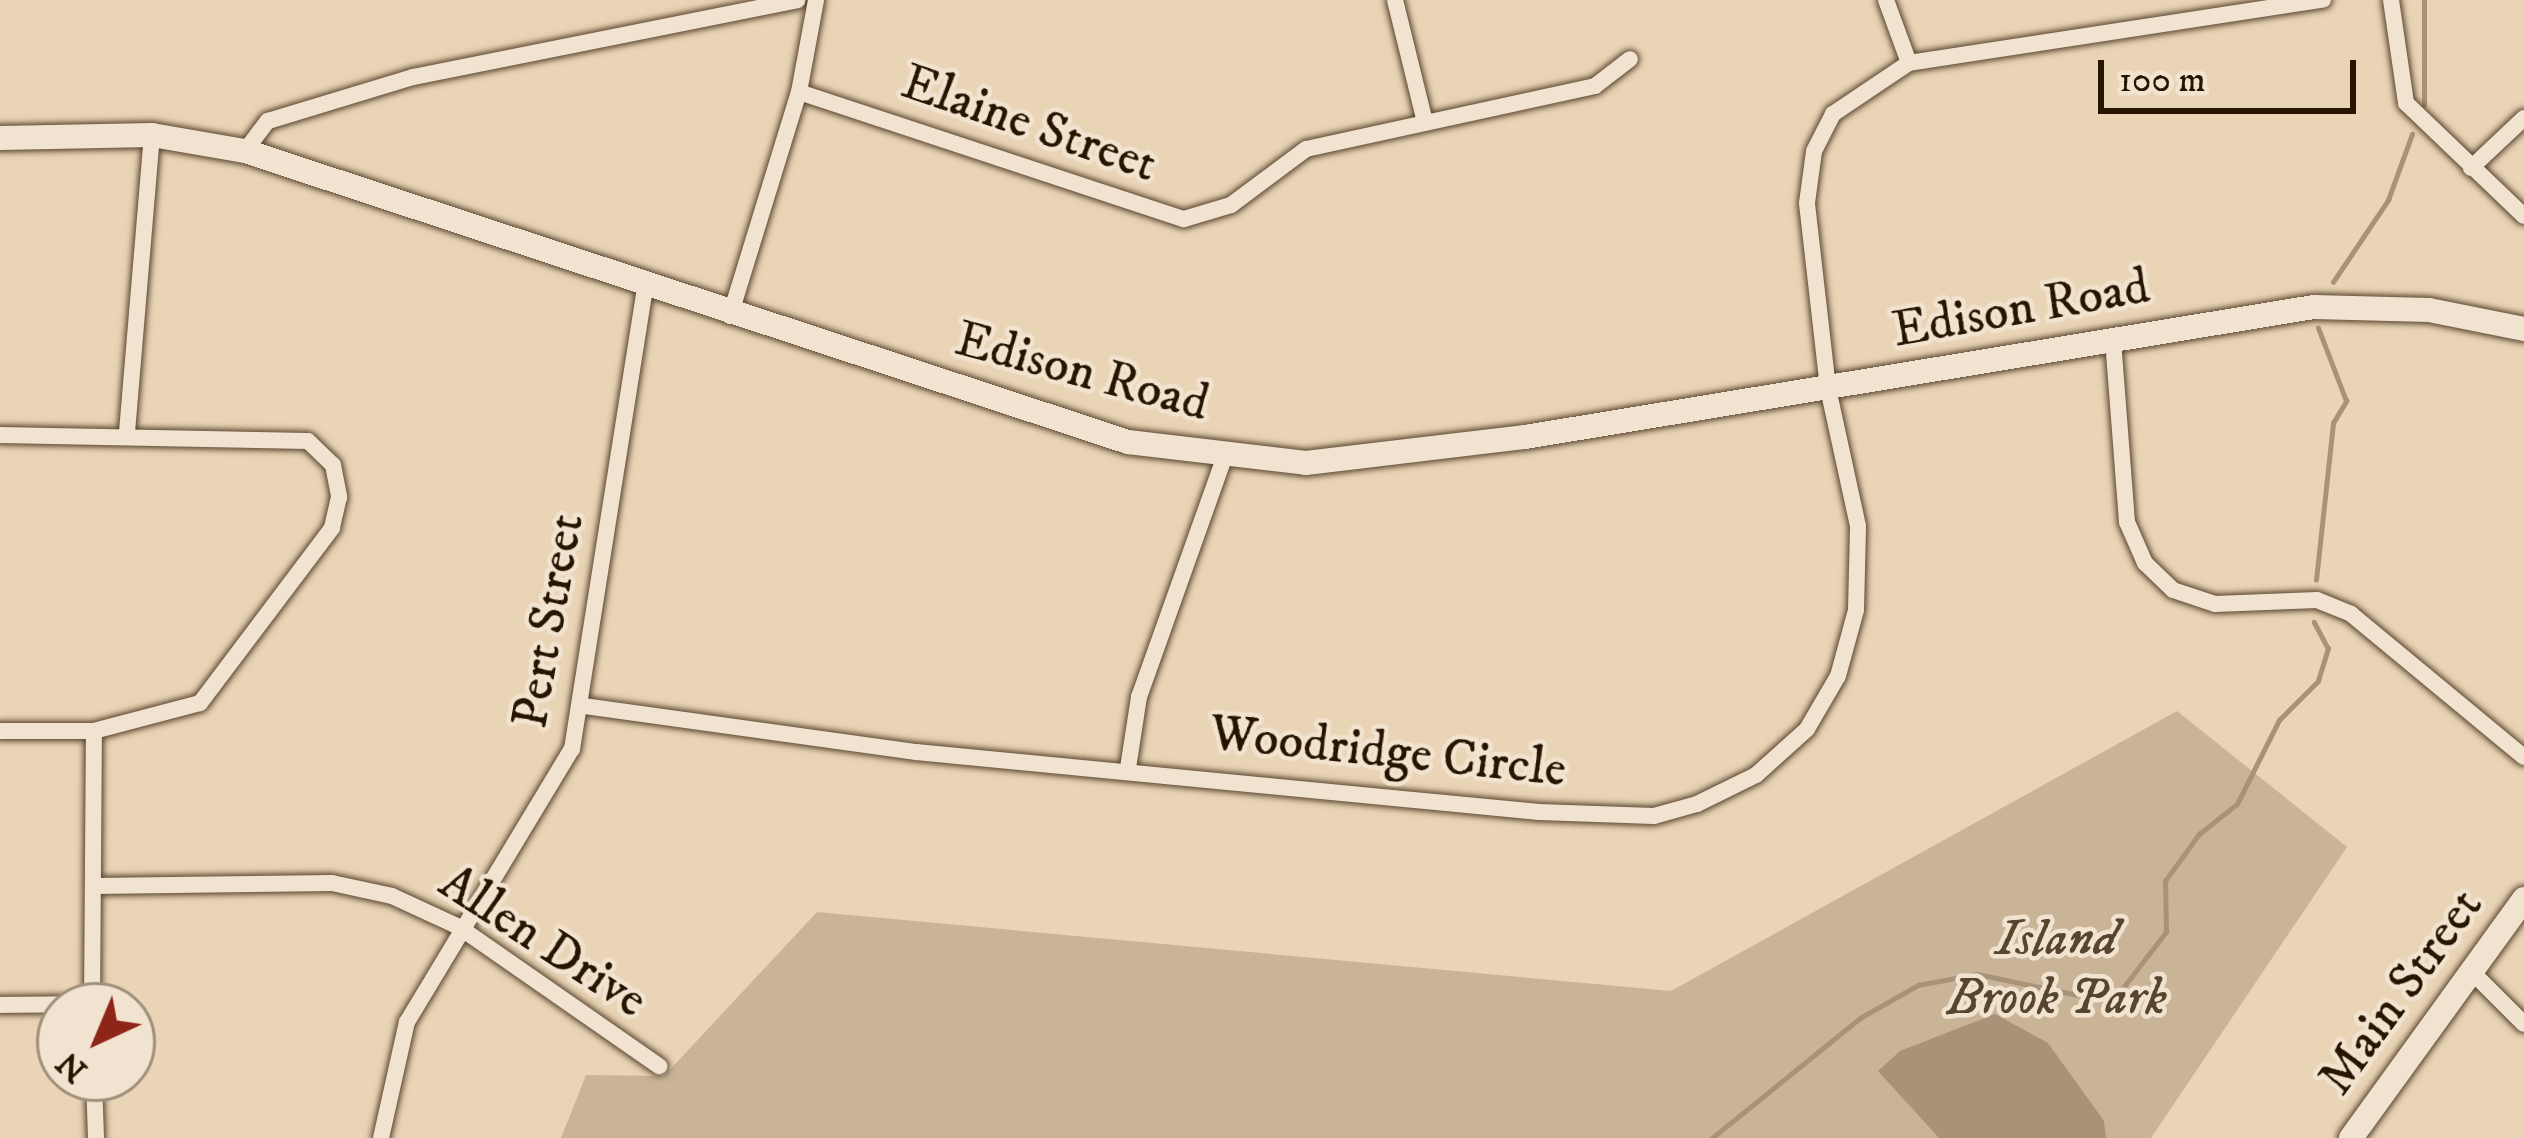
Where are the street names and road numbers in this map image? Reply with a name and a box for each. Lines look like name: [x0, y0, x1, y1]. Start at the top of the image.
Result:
street label: Elaine Street: [894, 52, 1164, 196]
street label: Edison Road: [1888, 256, 2154, 362]
street label: Edison Road: [949, 309, 1215, 435]
street label: Pert Street: [500, 509, 598, 733]
street label: Woodridge Circle: [1207, 703, 1569, 801]
street label: Allen Drive: [428, 852, 658, 1032]
street label: Main Street: [2306, 877, 2496, 1107]

